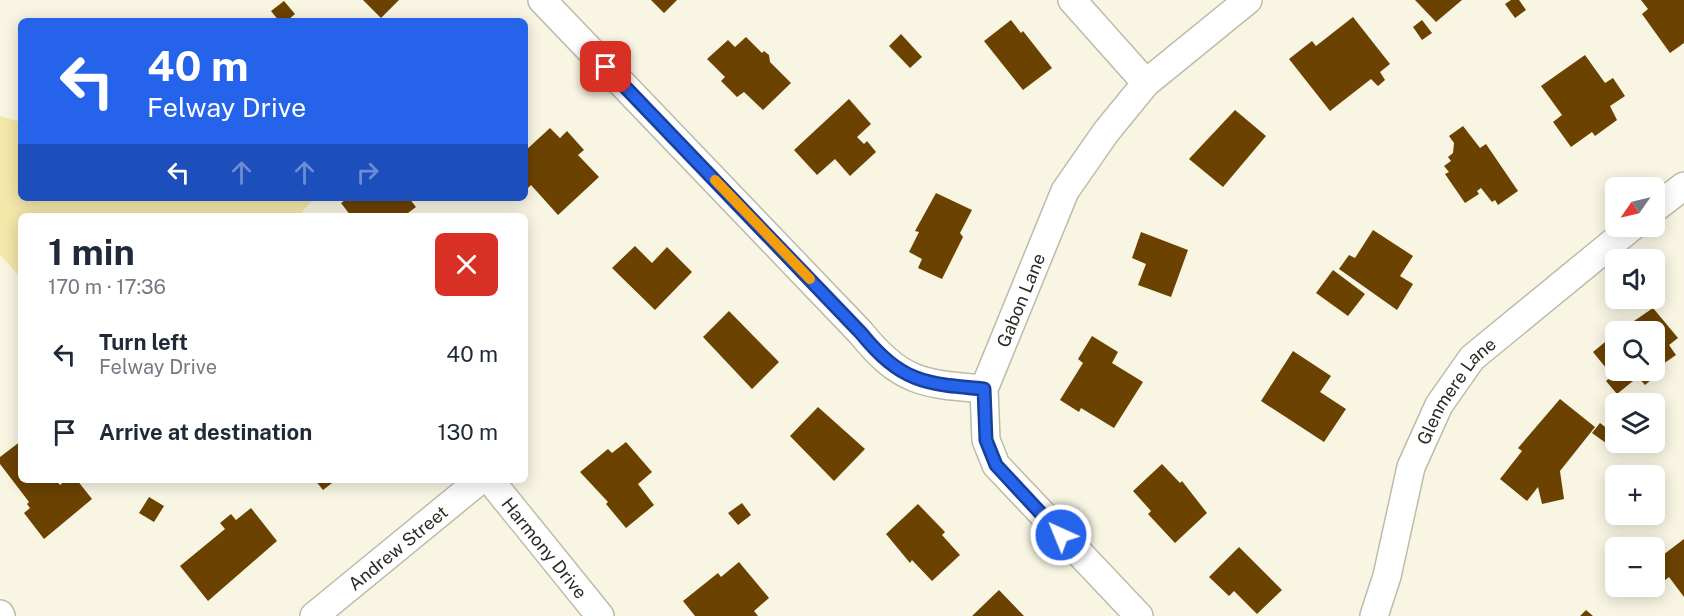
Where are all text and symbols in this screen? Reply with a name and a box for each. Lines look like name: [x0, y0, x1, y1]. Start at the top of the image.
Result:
text: 40 m: [147, 41, 249, 90]
pin: [580, 41, 631, 92]
icon: left: [48, 42, 126, 120]
icon: arrive: [589, 50, 622, 83]
text: Felway Drive: [147, 91, 306, 123]
icon: left: [162, 156, 195, 189]
icon: ahead: [225, 156, 258, 189]
icon: ahead: [288, 156, 321, 189]
icon: right: [351, 156, 384, 189]
north arrow: [1605, 177, 1665, 237]
map controls: [1605, 177, 1665, 597]
text: 1 min: [48, 231, 135, 273]
button: close: [435, 233, 498, 296]
button: sound: [1605, 249, 1665, 309]
street label: Gabon Lane: [992, 250, 1049, 350]
text: 170 m · 17:36: [48, 275, 166, 299]
button: search: [1605, 321, 1665, 381]
text: Turn left: [99, 329, 188, 355]
street label: Glenmere Lane: [1412, 333, 1500, 448]
icon: left: [48, 338, 81, 371]
text: 40 m: [446, 341, 498, 367]
text: Felway Drive: [99, 355, 217, 379]
button: layers: [1605, 393, 1665, 453]
icon: arrive: [48, 416, 81, 449]
text: Arrive at destination: [99, 419, 312, 445]
text: 130 m: [437, 419, 498, 445]
button: +: [1605, 465, 1665, 525]
street label: Harmony Drive: [498, 493, 592, 602]
street label: Andrew Street: [344, 501, 451, 594]
position arrow: [1029, 503, 1093, 567]
button: −: [1605, 537, 1665, 597]

